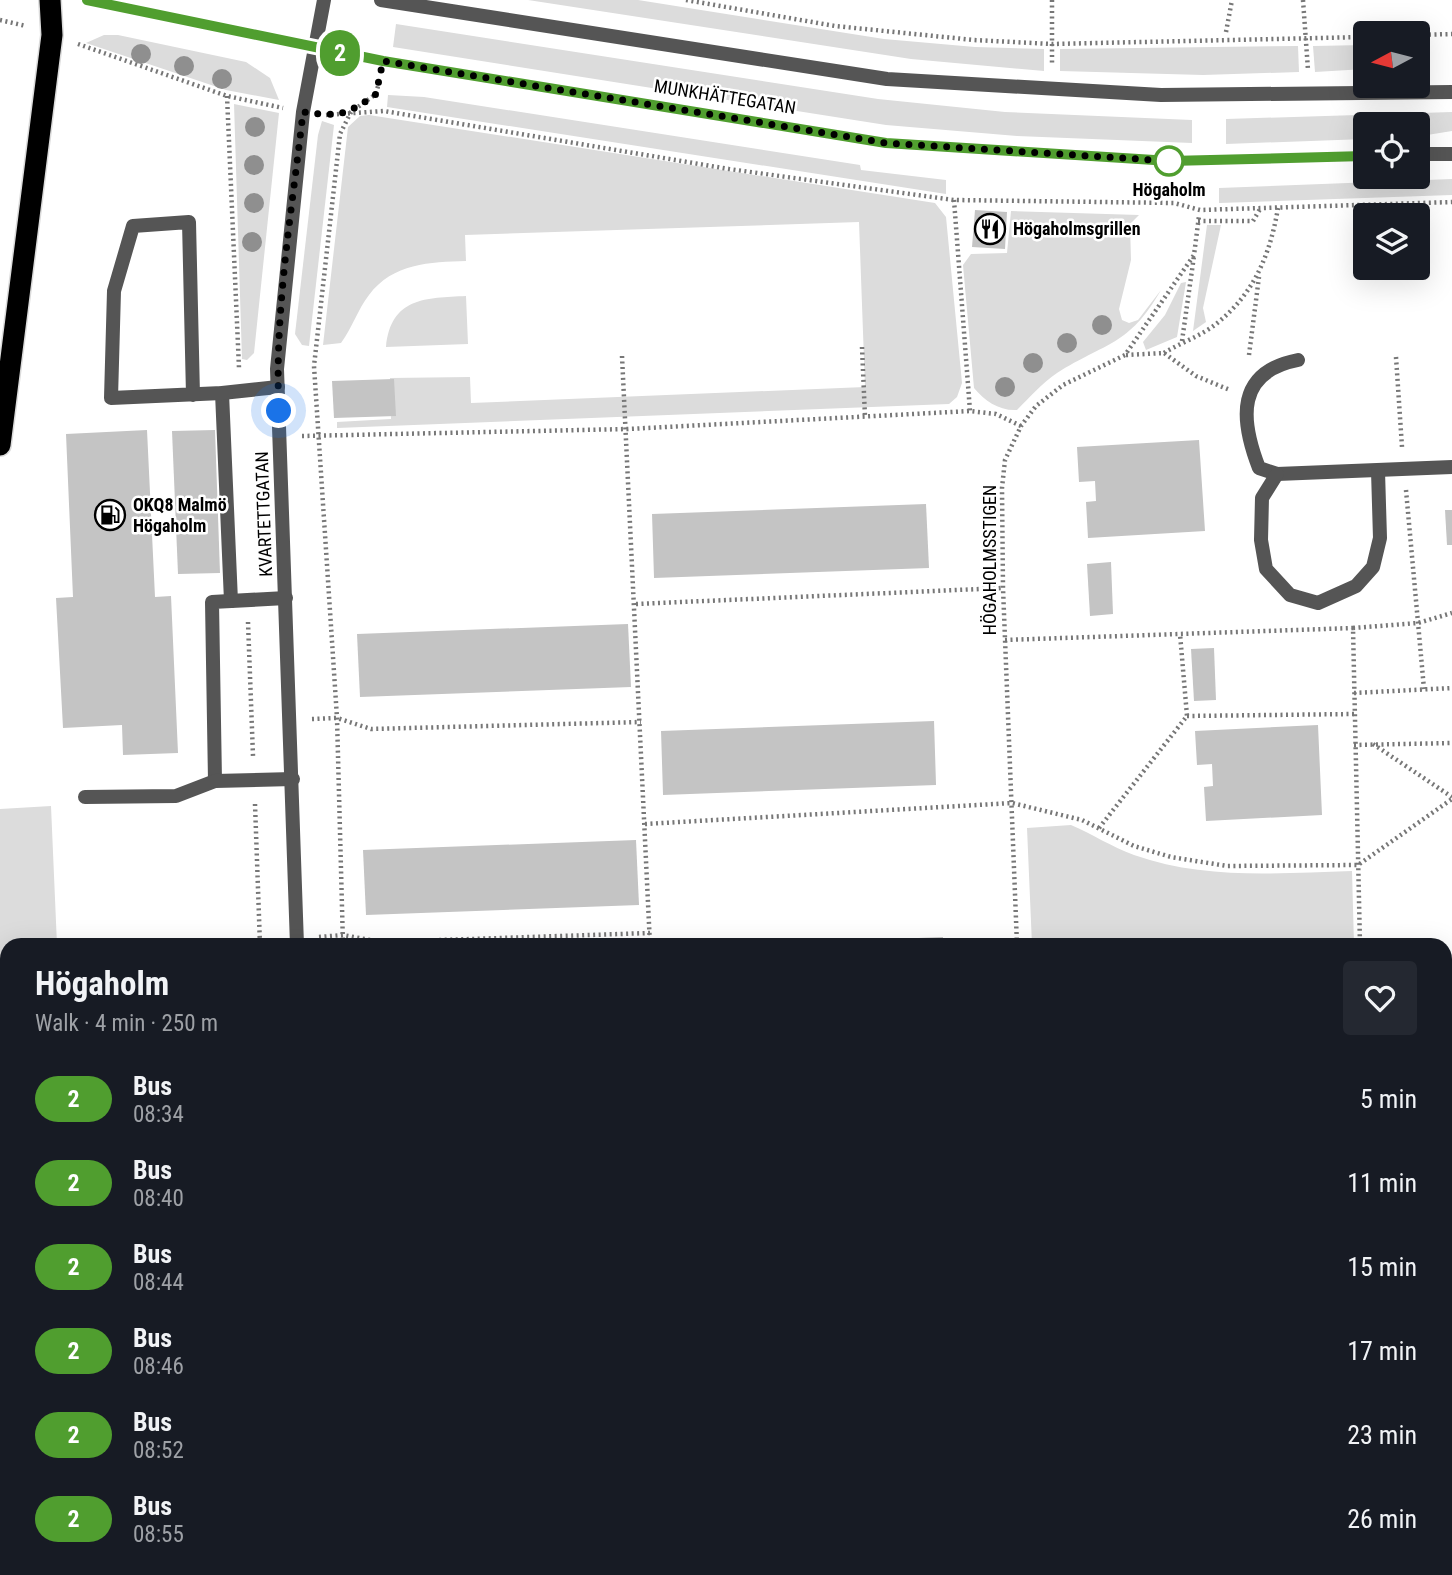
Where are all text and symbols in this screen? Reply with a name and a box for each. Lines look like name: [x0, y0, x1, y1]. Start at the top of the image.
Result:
north arrow: [1353, 21, 1430, 98]
map controls: [1353, 21, 1430, 280]
line badge: 2: [317, 30, 363, 76]
text: 2: [334, 39, 346, 67]
street label: MUNKHÄTTEGATAN: [653, 75, 797, 118]
button: locate: [1353, 112, 1430, 189]
marker: Högaholm: [1154, 146, 1184, 176]
place label: Högaholm: [1132, 179, 1206, 200]
button: layers: [1353, 203, 1430, 280]
restaurant icon: Högaholmsgrillen: [973, 212, 1007, 246]
place label: Högaholmsgrillen: [1013, 218, 1141, 239]
your location: [261, 393, 296, 428]
street label: KVARTETTGATAN: [251, 451, 276, 577]
street label: HÖGAHOLMSSTIGEN: [979, 485, 1000, 635]
place label: OKQ8 Malmö Högaholm: [133, 494, 227, 536]
fuel station icon: OKQ8 Malmö Högaholm: [93, 498, 127, 532]
button: heart: [1343, 961, 1417, 1035]
text: Högaholm: [35, 964, 169, 1003]
text: Walk · 4 min · 250 m: [35, 1010, 218, 1037]
text: Bus: [133, 1071, 172, 1101]
text: 5 min: [1360, 1084, 1417, 1114]
text: 2: [67, 1085, 80, 1113]
text: 08:34: [133, 1101, 184, 1128]
text: Bus: [133, 1155, 172, 1185]
text: 11 min: [1347, 1168, 1417, 1198]
text: 2: [67, 1169, 80, 1197]
text: 08:40: [133, 1185, 184, 1212]
text: Bus: [133, 1239, 172, 1269]
text: 15 min: [1347, 1252, 1417, 1282]
text: 2: [67, 1253, 80, 1281]
text: 08:44: [133, 1269, 184, 1296]
text: Bus: [133, 1323, 172, 1353]
text: 17 min: [1347, 1336, 1417, 1366]
text: 2: [67, 1337, 80, 1365]
text: 08:46: [133, 1353, 184, 1380]
text: Bus: [133, 1407, 172, 1437]
text: 23 min: [1347, 1420, 1417, 1450]
text: 2: [67, 1421, 80, 1449]
text: 08:52: [133, 1437, 184, 1464]
text: Bus: [133, 1491, 172, 1521]
text: 26 min: [1347, 1504, 1417, 1534]
text: 2: [67, 1505, 80, 1533]
text: 08:55: [133, 1521, 184, 1548]

